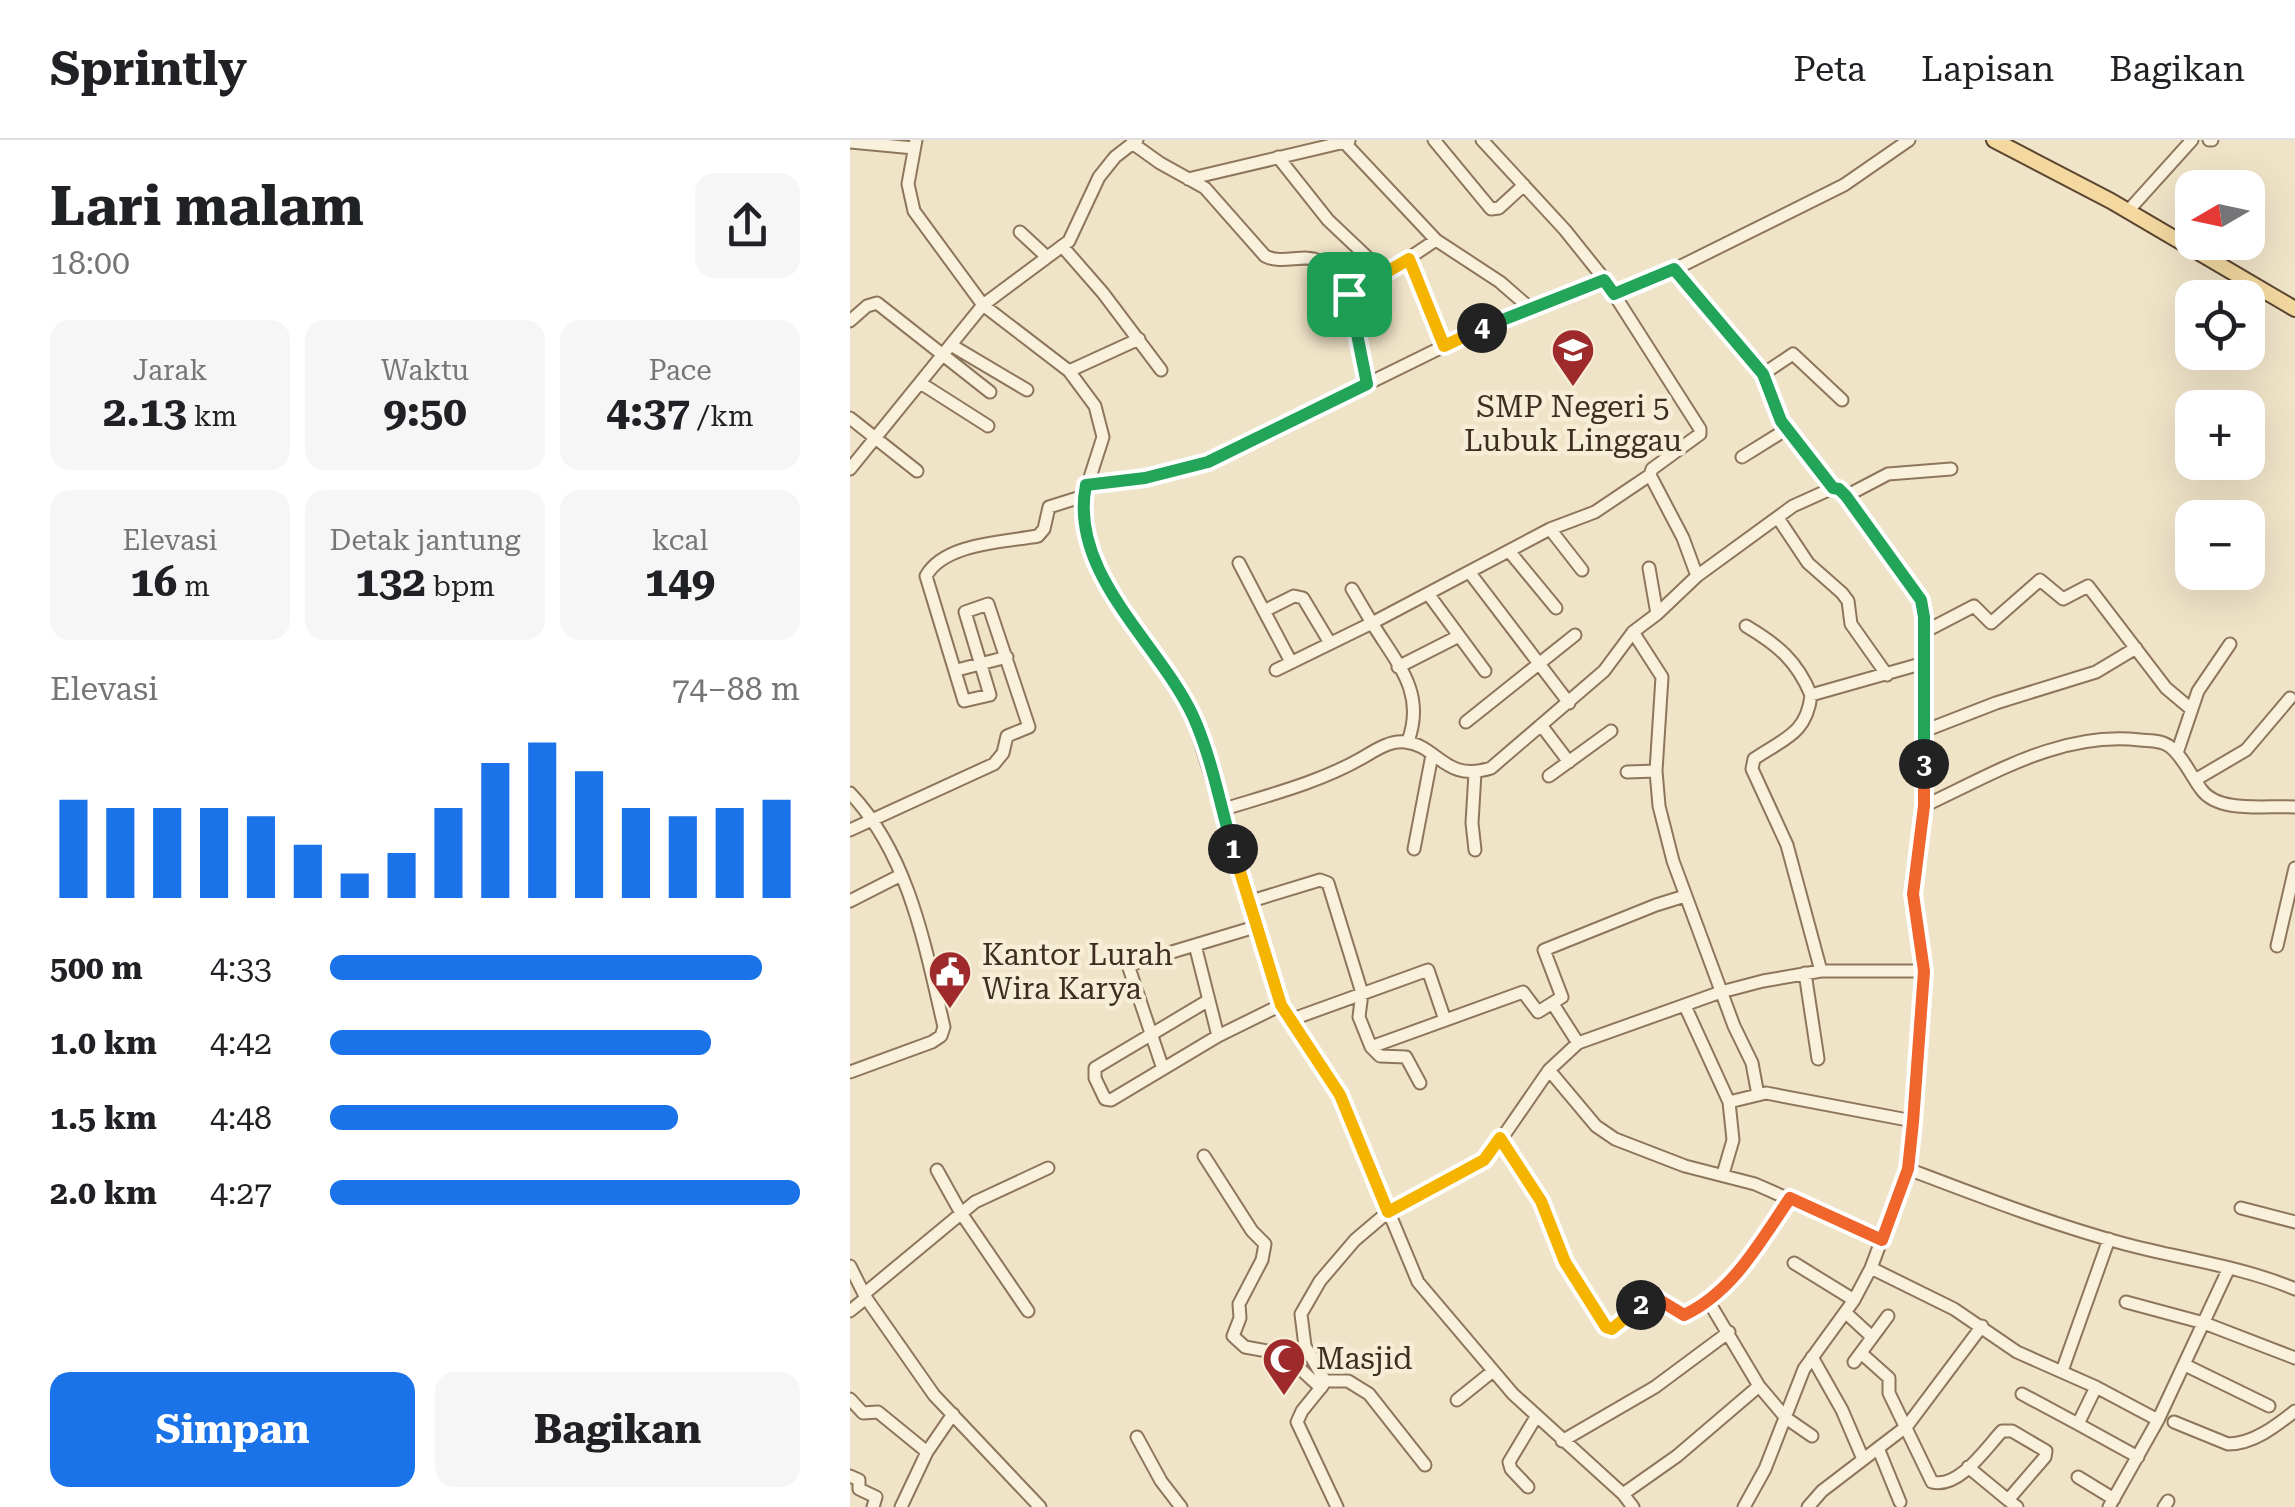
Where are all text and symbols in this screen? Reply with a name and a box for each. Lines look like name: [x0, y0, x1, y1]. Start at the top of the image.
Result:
text: Sprintly: [50, 41, 247, 97]
text: Peta: [1793, 49, 1866, 90]
text: Lapisan: [1921, 49, 2054, 90]
text: Bagikan: [2109, 49, 2245, 90]
north arrow: [2175, 170, 2265, 260]
map controls: [2175, 170, 2265, 590]
button: share: [695, 173, 800, 278]
text: Lari malam: [50, 174, 364, 238]
text: 18:00: [50, 244, 130, 282]
pin: [1307, 252, 1392, 337]
icon: arrive: [1322, 267, 1377, 322]
button: locate: [2175, 280, 2265, 370]
pin: 4: [1457, 303, 1507, 353]
text: 4: [1474, 311, 1490, 344]
school or university icon: SMP Negeri 5 Lubuk Linggau: [1550, 327, 1596, 388]
text: Jarak: [133, 354, 207, 387]
text: Waktu: [381, 354, 469, 387]
text: Pace: [648, 354, 712, 387]
text: 2.13: [103, 387, 187, 436]
text: 9:50: [383, 387, 467, 436]
text: 4:37: [606, 387, 690, 436]
place label: SMP Negeri 5 Lubuk Linggau: [1464, 389, 1682, 458]
button: +: [2175, 390, 2265, 480]
text: km: [187, 400, 237, 433]
text: /km: [690, 400, 754, 433]
button: −: [2175, 500, 2265, 590]
text: Elevasi: [123, 524, 217, 557]
text: Detak jantung: [330, 524, 520, 557]
text: kcal: [652, 524, 708, 557]
text: 16: [130, 557, 177, 606]
text: 132: [355, 557, 426, 606]
text: 149: [645, 557, 715, 606]
text: m: [177, 570, 210, 603]
text: bpm: [426, 570, 495, 603]
text: Elevasi: [50, 670, 158, 708]
text: 74–88 m: [672, 670, 800, 708]
pin: 3: [1899, 739, 1949, 789]
text: 3: [1916, 747, 1932, 780]
pin: 1: [1208, 824, 1258, 874]
text: 1: [1225, 832, 1241, 865]
place label: Kantor Lurah Wira Karya: [982, 937, 1173, 1006]
text: 500 m: [50, 949, 143, 987]
text: 4:33: [210, 949, 272, 987]
public building icon: Kantor Lurah Wira Karya: [927, 949, 973, 1010]
text: 1.0 km: [50, 1024, 157, 1062]
text: 4:42: [210, 1024, 272, 1062]
text: 1.5 km: [50, 1099, 157, 1137]
text: 4:48: [210, 1099, 272, 1137]
text: 2.0 km: [50, 1174, 157, 1212]
text: 4:27: [210, 1174, 272, 1212]
pin: 2: [1616, 1280, 1666, 1330]
text: 2: [1633, 1288, 1649, 1321]
mosque icon: Masjid: [1261, 1336, 1307, 1397]
place label: Masjid: [1316, 1341, 1413, 1376]
button: Simpan: [50, 1372, 415, 1487]
button: Bagikan: [435, 1372, 800, 1487]

